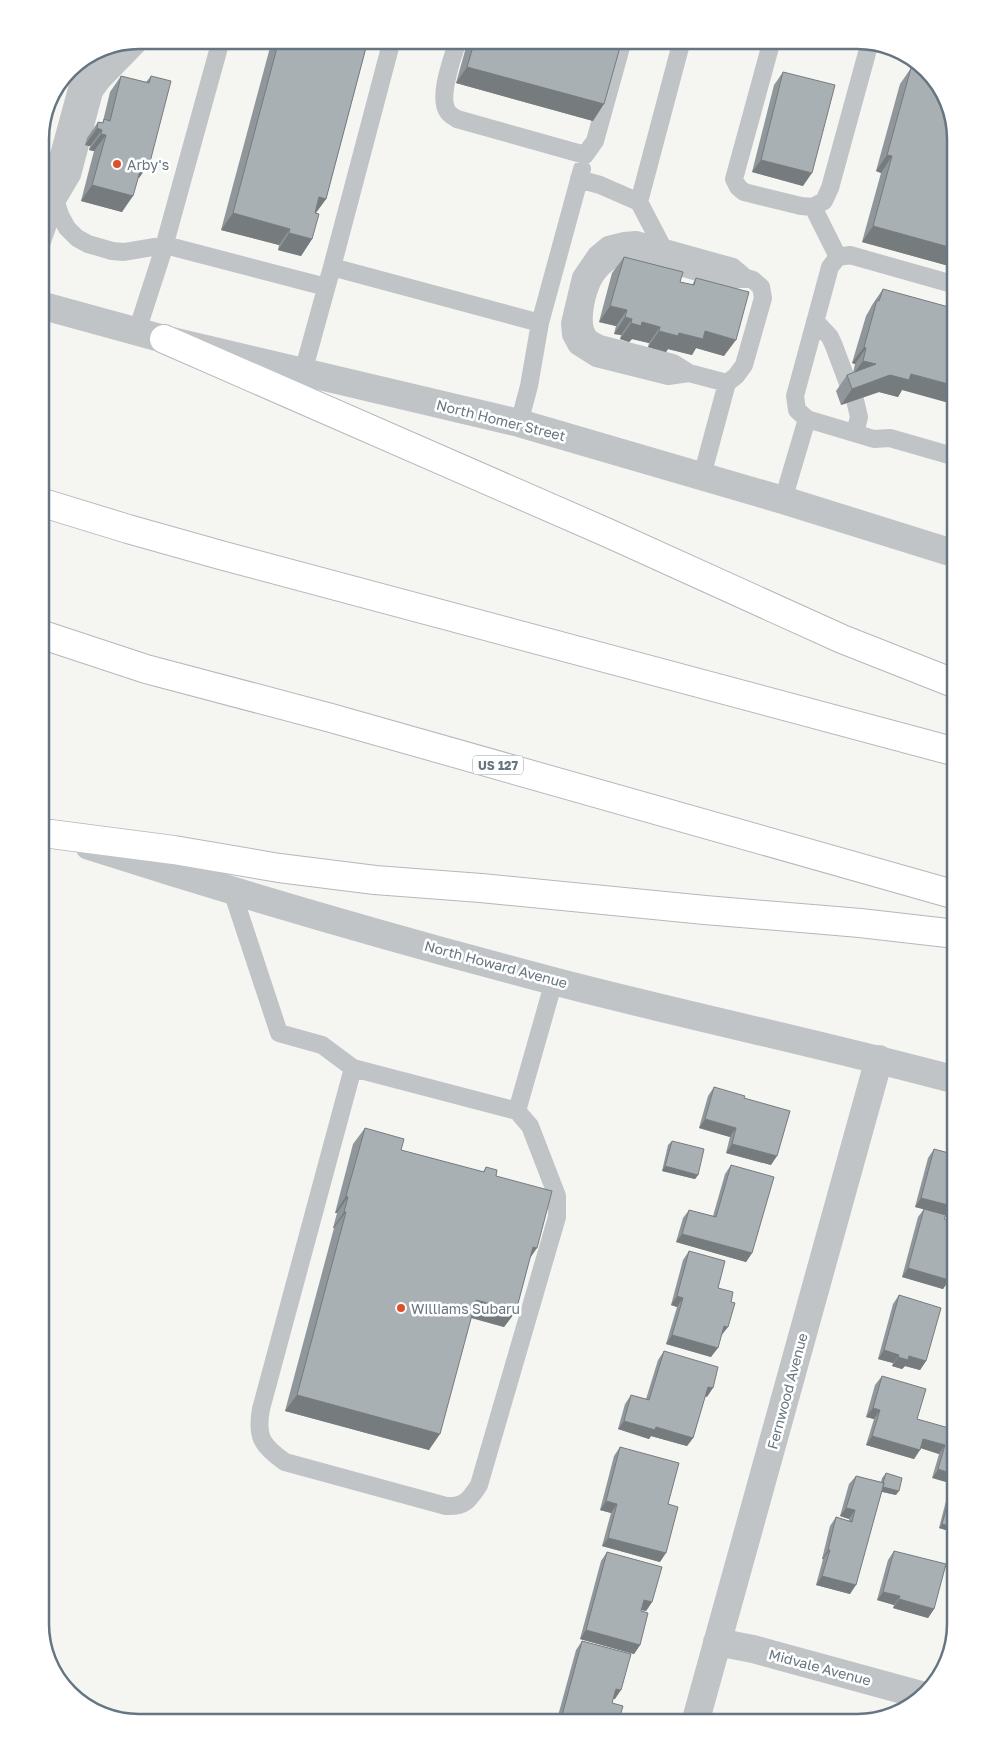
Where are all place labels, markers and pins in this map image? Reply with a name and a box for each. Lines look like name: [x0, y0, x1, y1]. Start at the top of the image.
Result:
place label: Arby's: [127, 156, 169, 173]
marker: Arby's: [111, 158, 123, 170]
place label: Williams Subaru: [411, 1300, 520, 1317]
marker: Williams Subaru: [395, 1302, 407, 1314]

